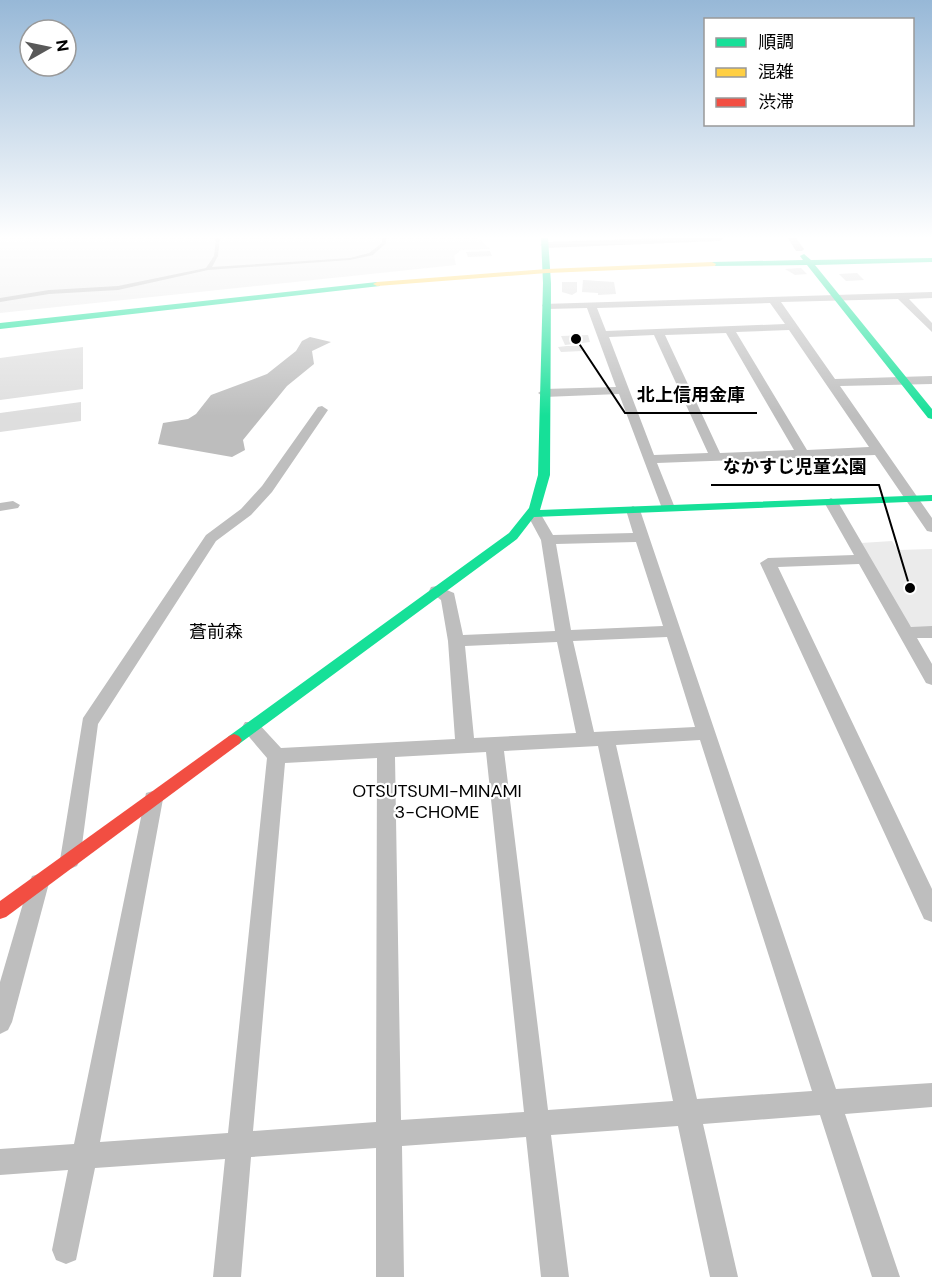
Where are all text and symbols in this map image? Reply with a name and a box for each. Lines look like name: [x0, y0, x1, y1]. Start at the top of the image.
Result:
north arrow: [18, 18, 78, 78]
legend: [704, 18, 914, 126]
text: 順調: [758, 30, 794, 54]
text: N: [51, 38, 74, 53]
text: 混雑: [758, 60, 794, 84]
text: 渋滞: [758, 90, 794, 114]
callout: 北上信用金庫: [625, 377, 757, 413]
text: 北上信用金庫: [637, 383, 745, 407]
callout: なかすじ児童公園: [711, 449, 879, 485]
text: なかすじ児童公園: [723, 455, 867, 479]
district label: 蒼前森: [189, 620, 243, 644]
district label: OTSUTSUMI-MINAMI 3-CHOME: [352, 779, 522, 824]

